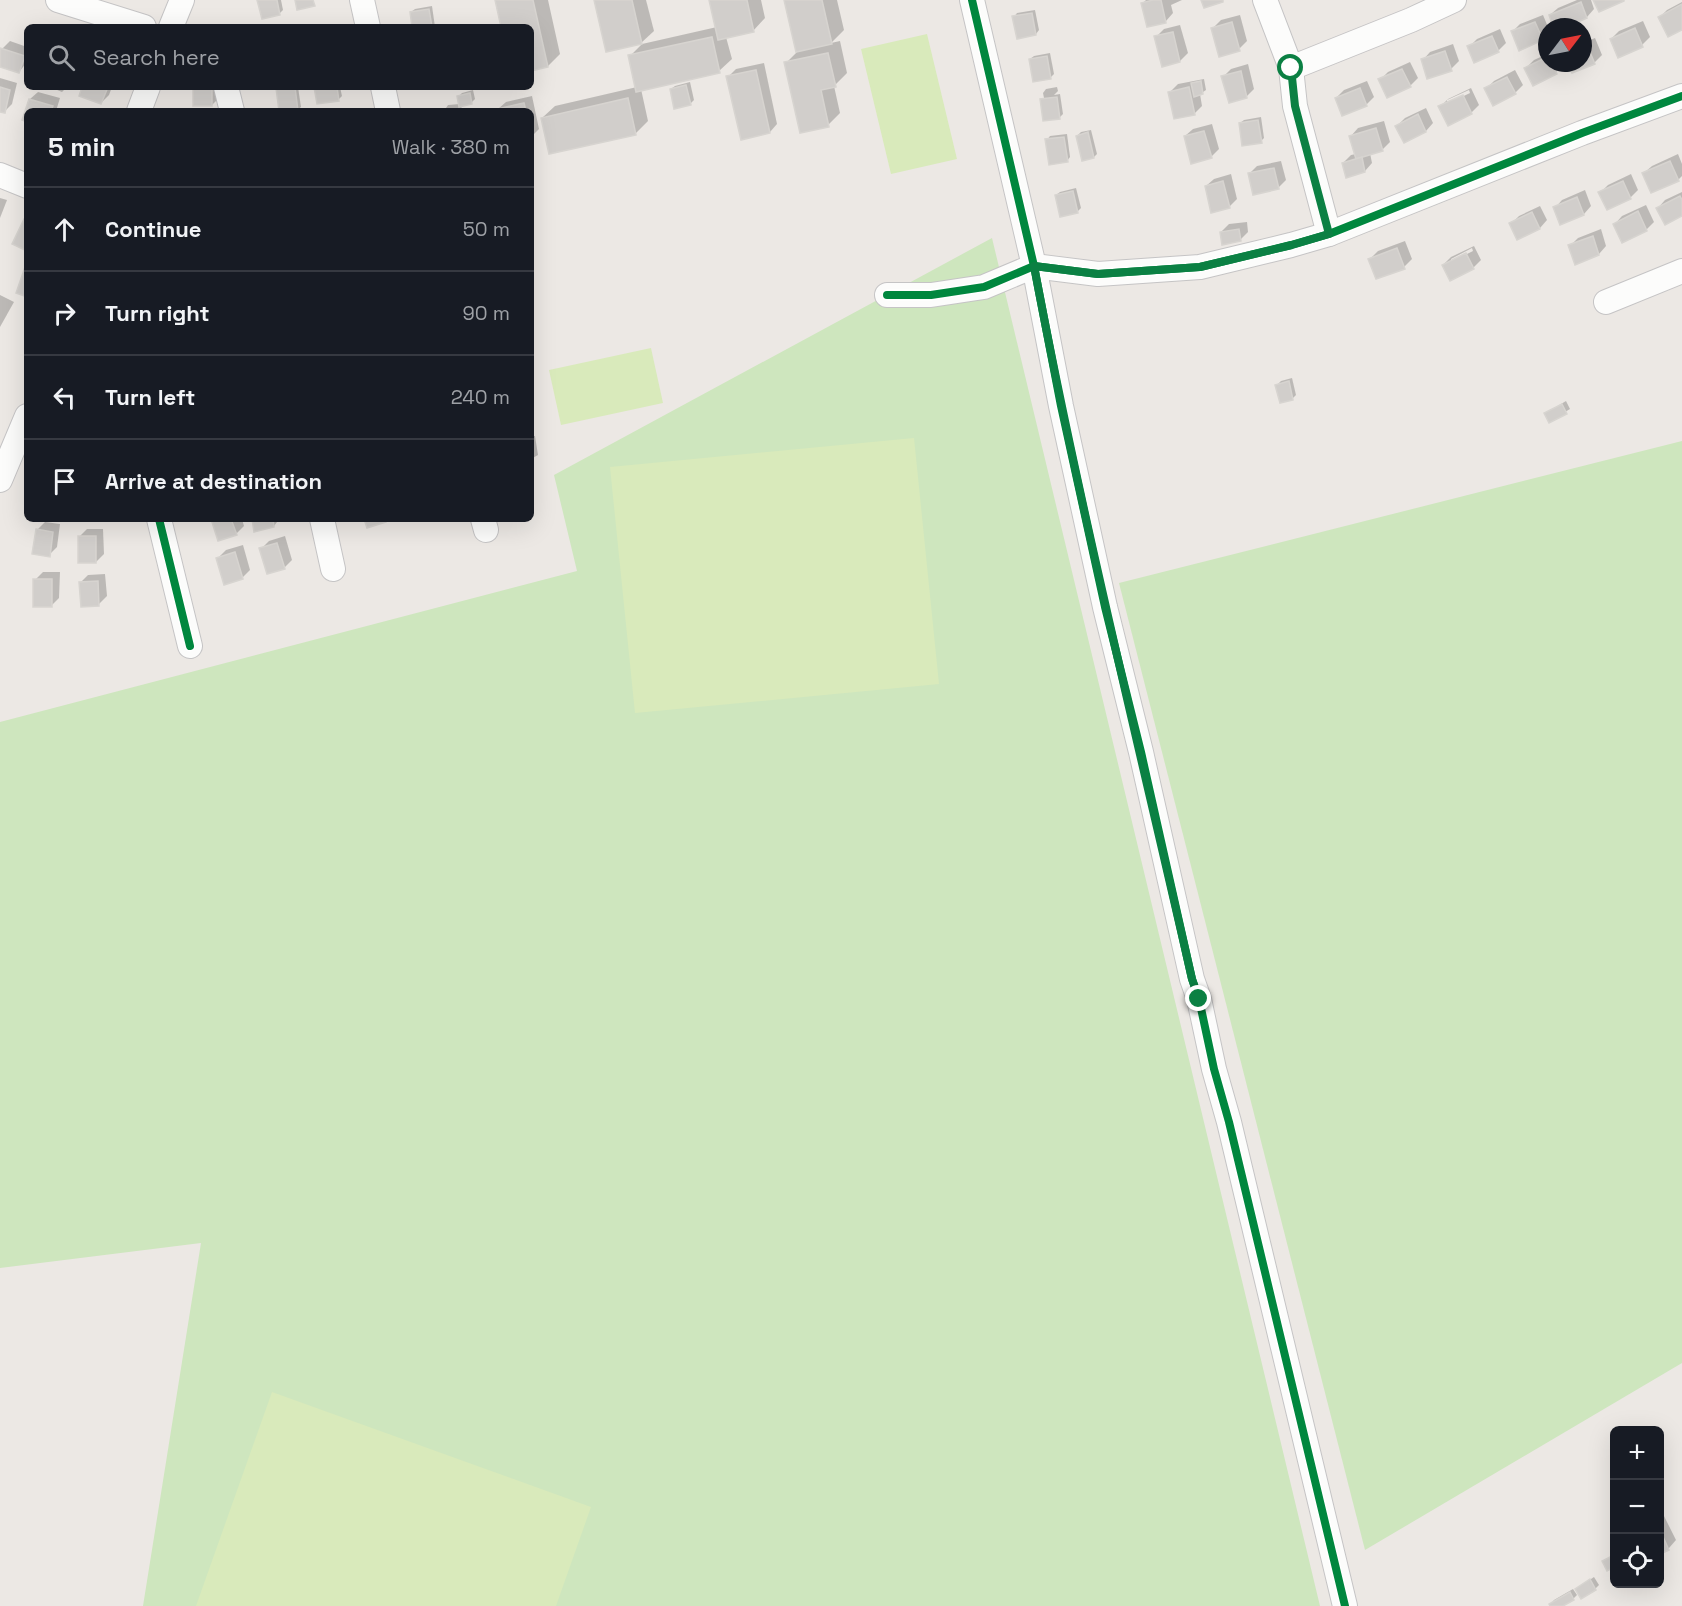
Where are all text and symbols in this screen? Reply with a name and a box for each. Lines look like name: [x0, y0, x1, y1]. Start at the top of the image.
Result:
north arrow: [1538, 18, 1592, 72]
search box: [24, 24, 534, 90]
icon: search: [45, 41, 78, 74]
text: Search here: [93, 43, 220, 71]
route start: [1277, 54, 1303, 80]
text: 5 min: [48, 130, 115, 164]
text: Walk · 380 m: [392, 134, 510, 160]
icon: ahead: [48, 213, 81, 246]
text: Continue: [105, 215, 201, 243]
text: 50 m: [463, 216, 510, 242]
icon: right: [48, 297, 81, 330]
text: Turn right: [105, 299, 210, 327]
text: 90 m: [463, 300, 510, 326]
icon: left: [48, 381, 81, 414]
text: Turn left: [105, 383, 195, 411]
text: 240 m: [451, 384, 510, 410]
icon: arrive: [48, 465, 81, 498]
text: Arrive at destination: [105, 467, 322, 495]
route end: [1185, 985, 1211, 1011]
map controls: [1610, 1426, 1664, 1588]
button: +: [1610, 1426, 1664, 1480]
button: −: [1610, 1480, 1664, 1534]
button: locate: [1610, 1534, 1664, 1588]

